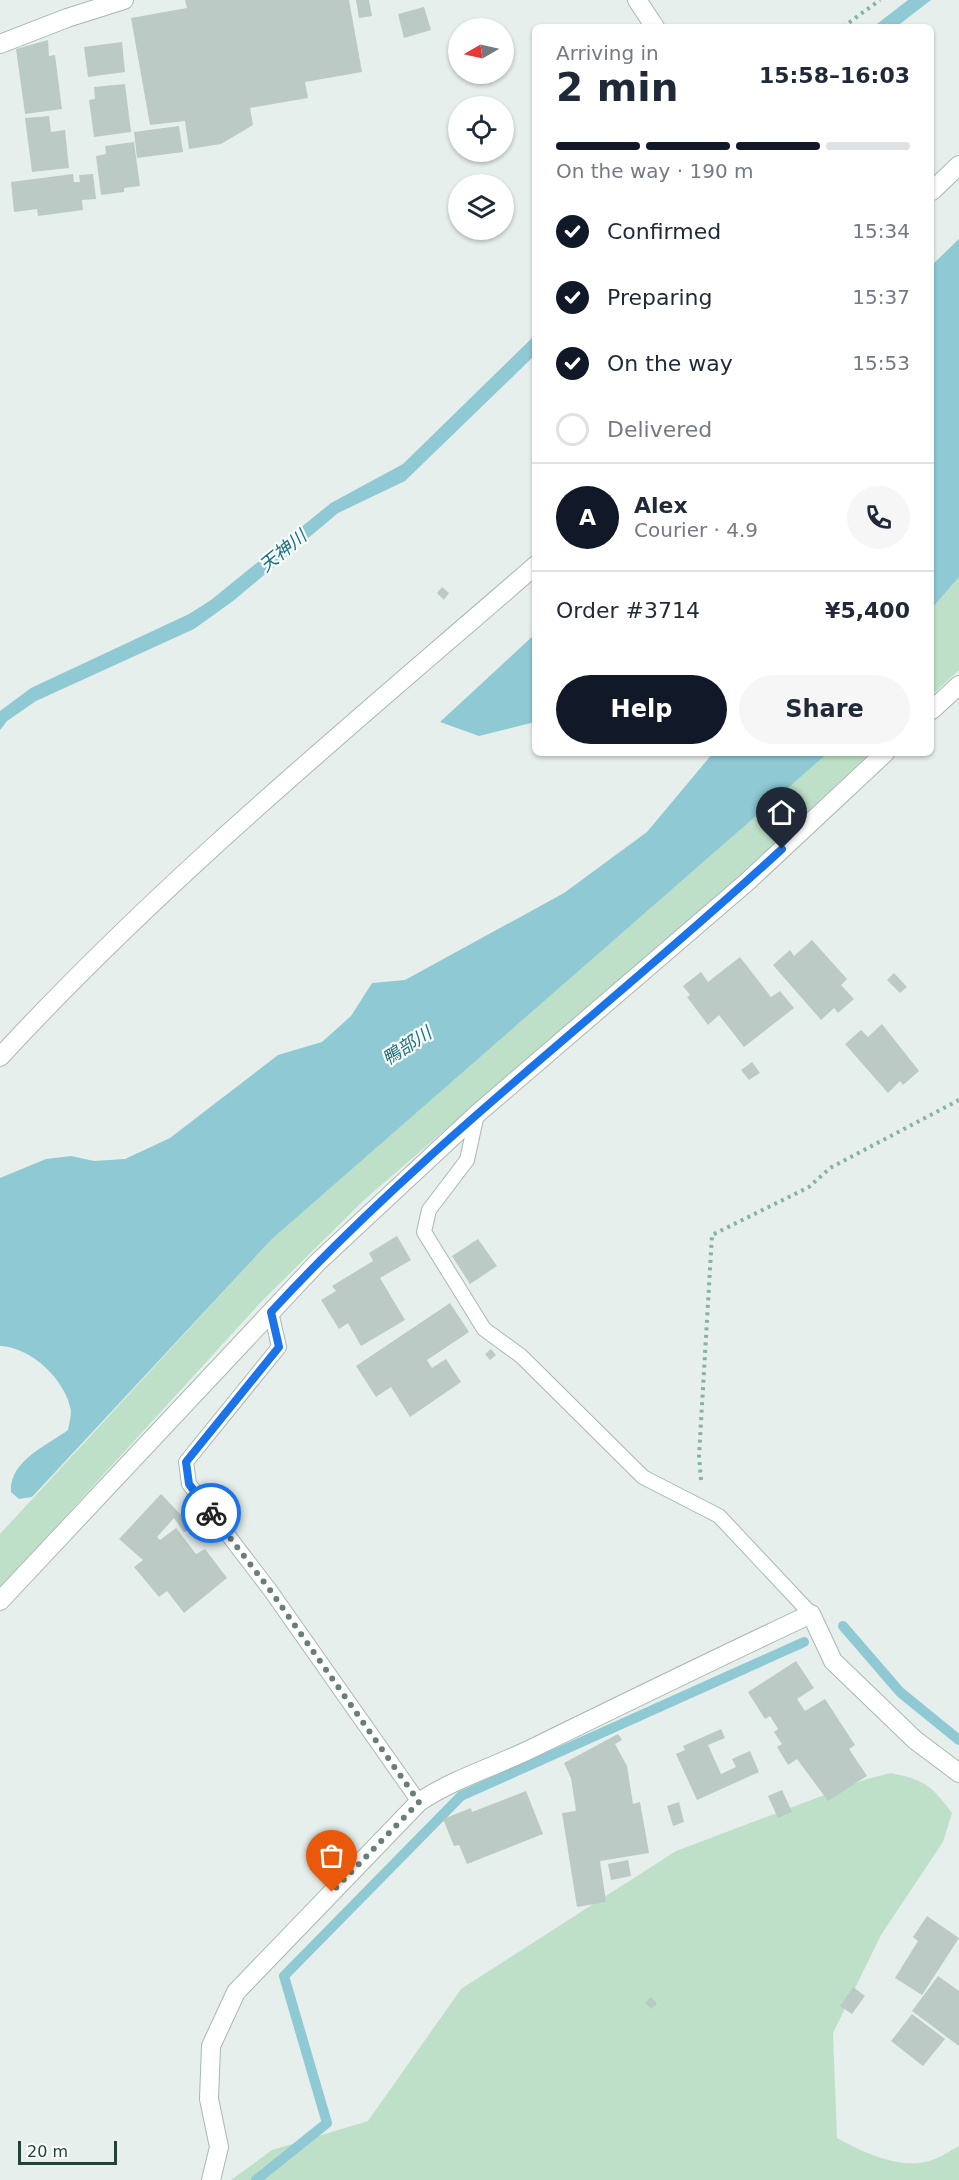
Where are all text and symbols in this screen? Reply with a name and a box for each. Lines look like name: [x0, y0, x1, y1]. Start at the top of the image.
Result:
north arrow: [448, 18, 514, 84]
map controls: [448, 18, 514, 240]
text: Arriving in: [556, 41, 659, 65]
text: 15:58–16:03: [759, 63, 910, 88]
text: 2 min: [556, 65, 678, 110]
button: locate: [448, 96, 514, 162]
text: On the way · 190 m: [556, 159, 754, 183]
button: layers: [448, 174, 514, 240]
icon: check: [556, 215, 589, 248]
text: Confirmed: [607, 219, 721, 244]
text: 15:34: [852, 219, 910, 243]
icon: check: [556, 281, 589, 314]
text: Preparing: [607, 285, 713, 310]
text: 15:37: [852, 285, 910, 309]
icon: check: [556, 347, 589, 380]
text: On the way: [607, 351, 733, 376]
text: 15:53: [852, 351, 910, 375]
text: Delivered: [607, 417, 712, 442]
button: phone: [847, 486, 910, 549]
text: Alex: [634, 493, 688, 518]
text: A: [579, 505, 596, 530]
text: Courier · 4.9: [634, 518, 758, 542]
water label: 天神川: [255, 524, 312, 576]
text: Order #3714: [556, 598, 700, 623]
text: ¥5,400: [825, 598, 910, 623]
button: Help: [556, 675, 727, 744]
button: Share: [739, 675, 910, 744]
pin: [756, 787, 807, 849]
icon: home: [765, 796, 798, 829]
water label: 鴨部川: [378, 1021, 437, 1069]
courier: [181, 1483, 241, 1543]
icon: bike: [195, 1497, 228, 1530]
pin: [306, 1830, 357, 1892]
icon: bag: [315, 1839, 348, 1872]
scale bar: [18, 2138, 117, 2166]
text: 20 m: [27, 2142, 68, 2161]

